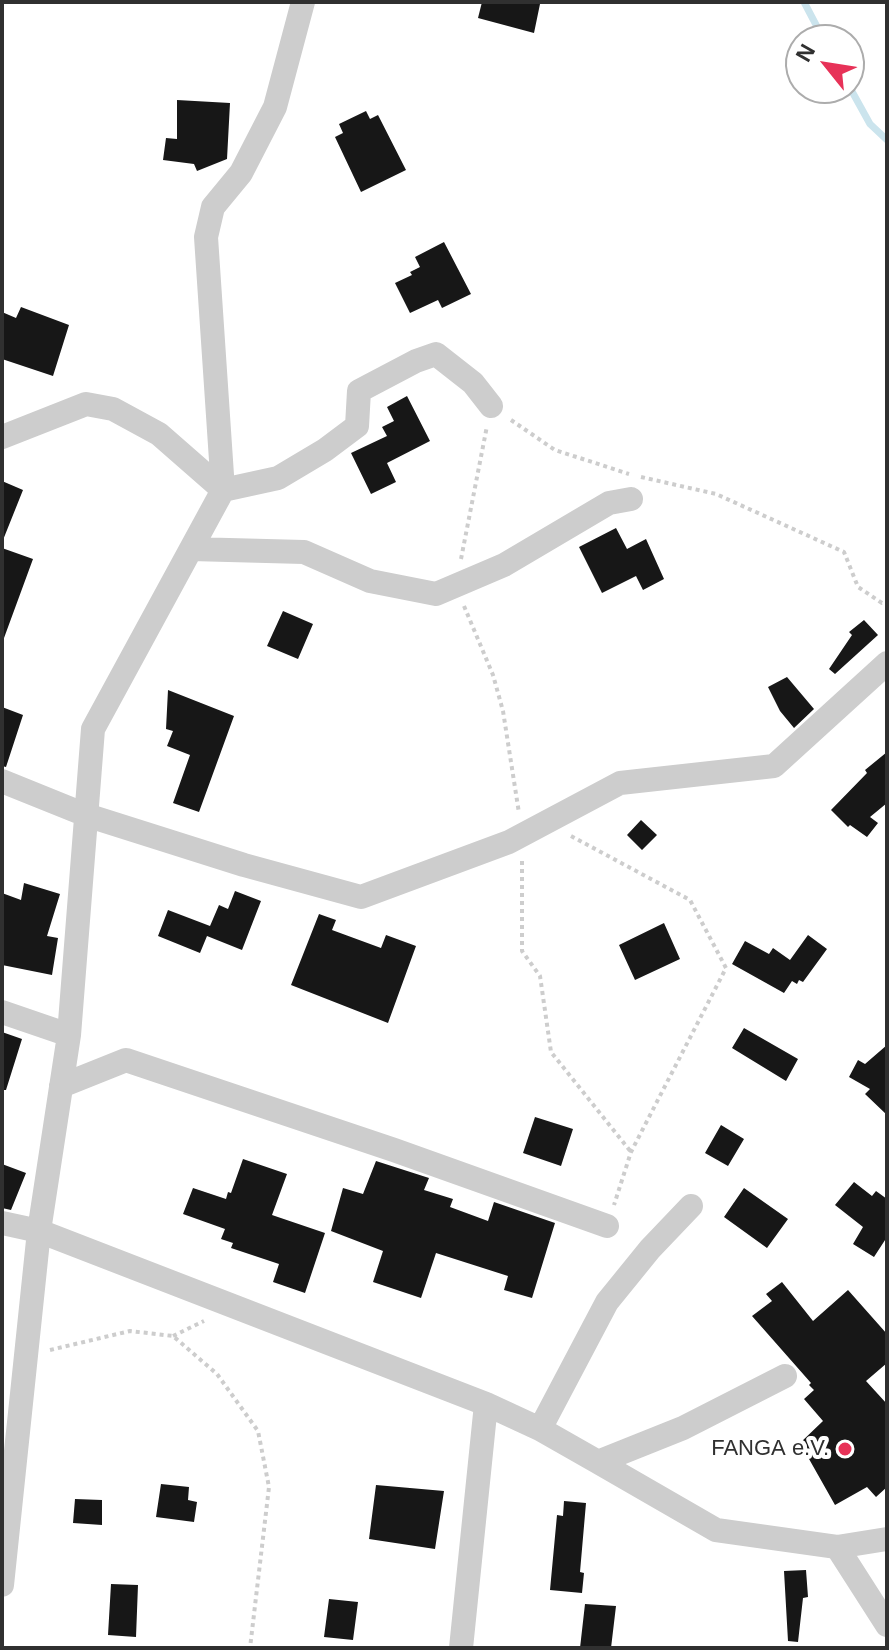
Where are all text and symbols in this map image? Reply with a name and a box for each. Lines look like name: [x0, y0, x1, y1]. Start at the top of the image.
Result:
north arrow: [785, 24, 865, 104]
text: N: [791, 40, 820, 66]
place label: FANGA e.V.: [711, 1436, 829, 1462]
marker: FANGA e.V.: [836, 1440, 854, 1458]

